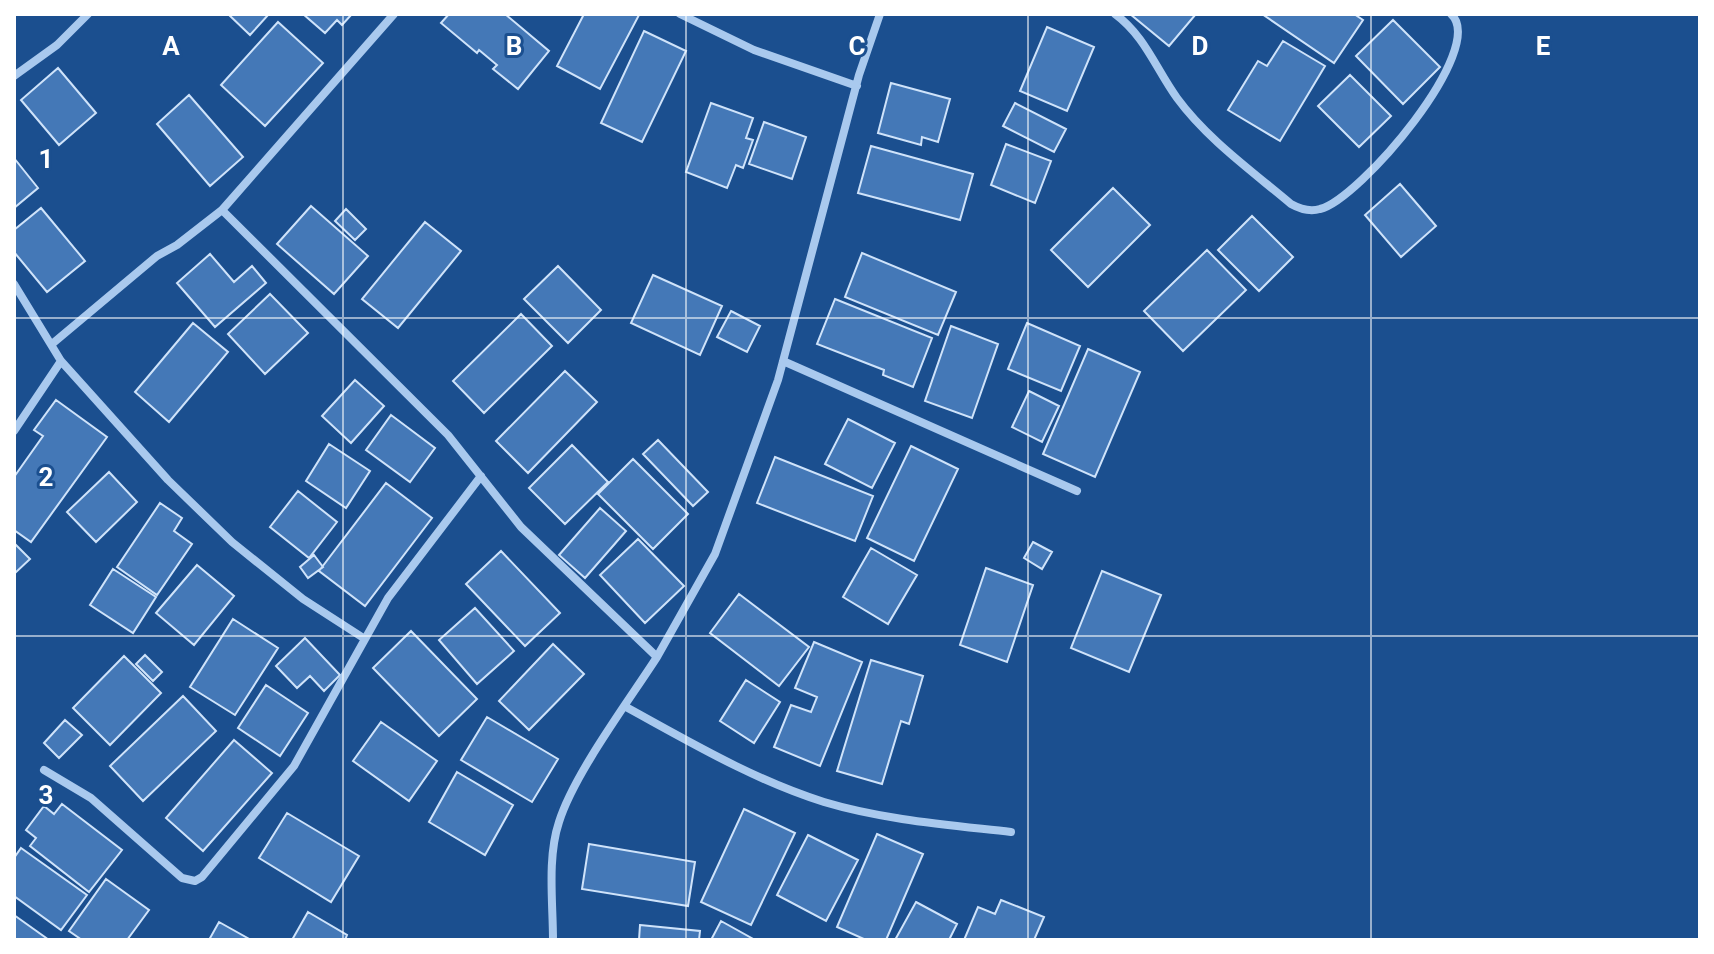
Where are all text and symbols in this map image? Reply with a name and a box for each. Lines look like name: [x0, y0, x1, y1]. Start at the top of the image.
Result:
text: A: [162, 31, 180, 61]
text: B: [506, 31, 522, 61]
text: C: [848, 31, 866, 61]
text: D: [1192, 31, 1208, 61]
text: E: [1536, 31, 1551, 61]
text: 1: [39, 144, 53, 174]
text: 2: [39, 462, 53, 492]
text: 3: [39, 780, 53, 810]

